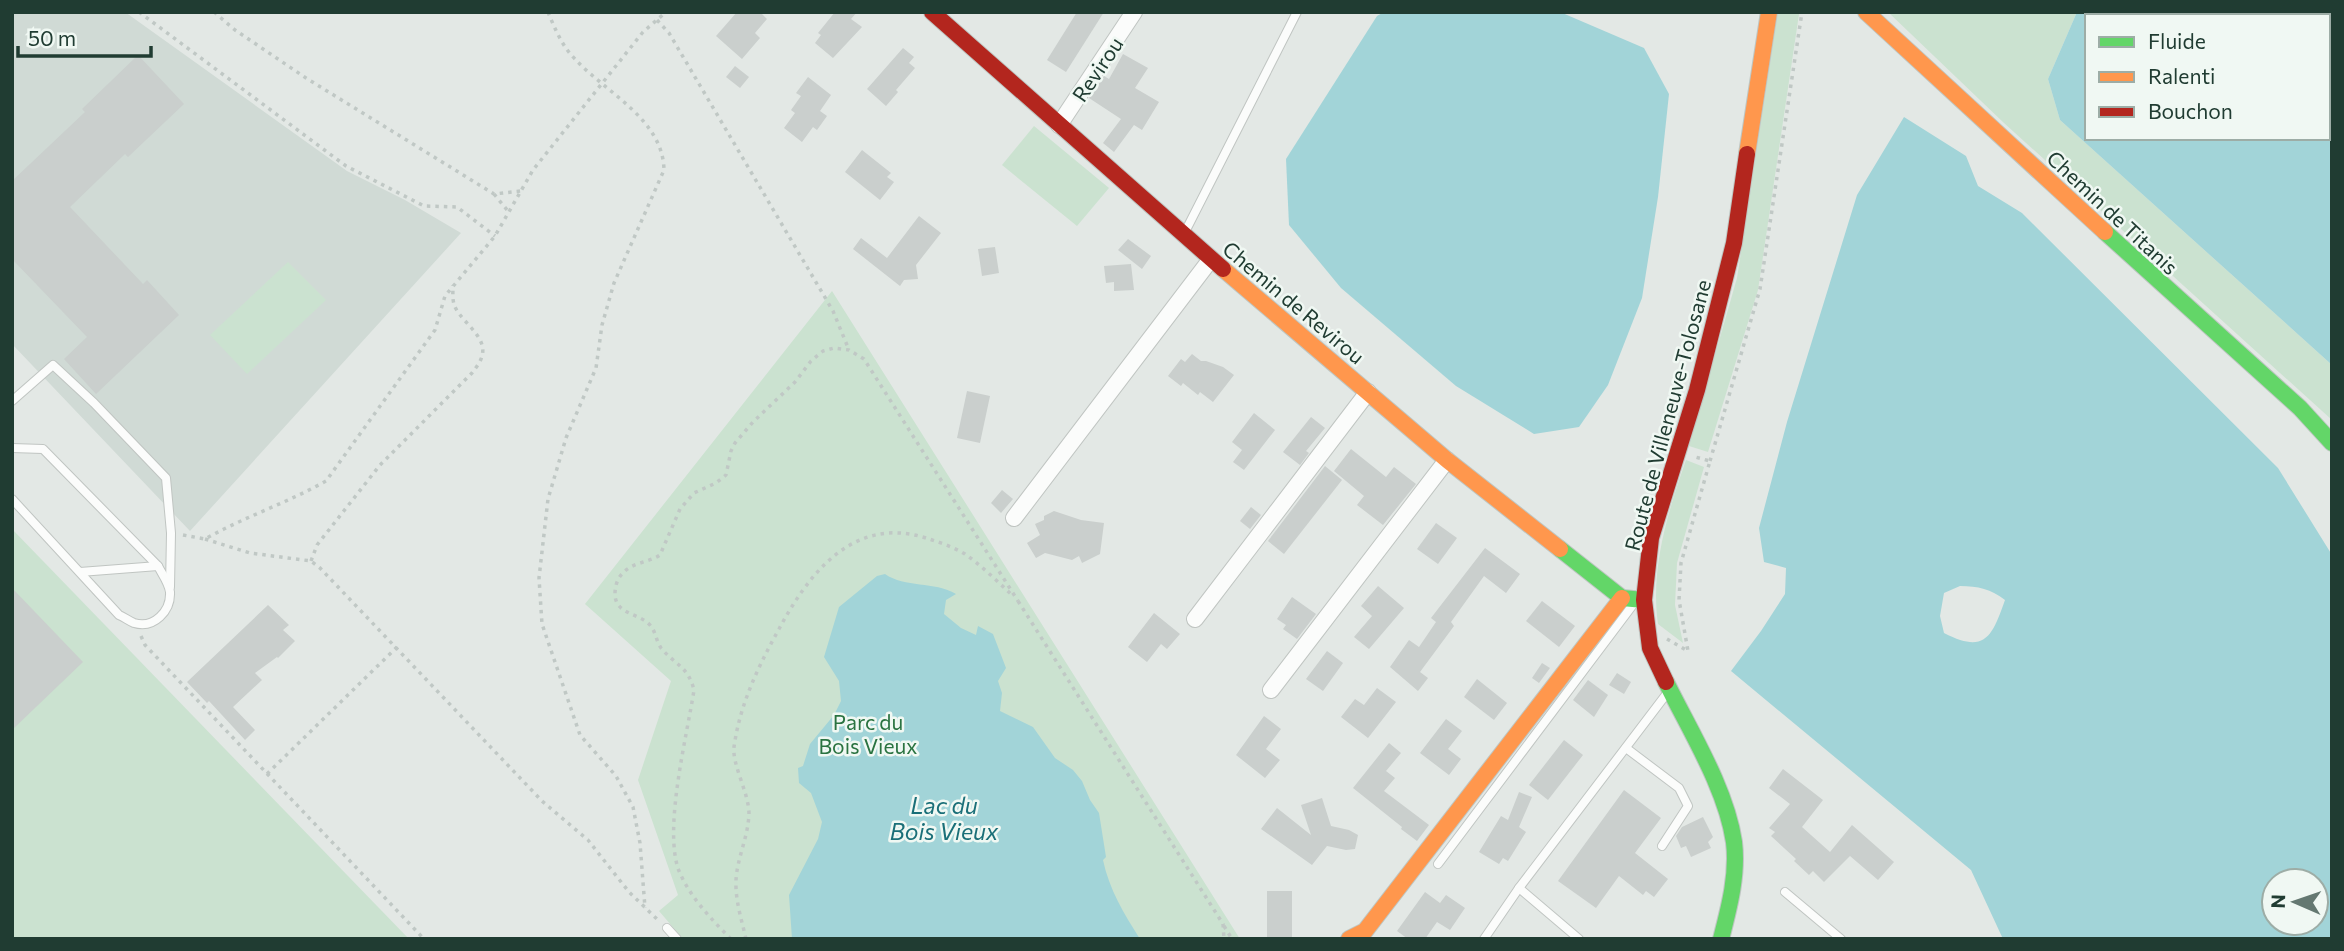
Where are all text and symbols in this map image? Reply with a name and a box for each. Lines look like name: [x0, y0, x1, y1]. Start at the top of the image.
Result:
scale bar: [18, 14, 150, 58]
legend: [2085, 14, 2330, 140]
text: 50 m: [28, 25, 76, 50]
text: Fluide: [2148, 28, 2206, 53]
street label: Revirou: [1066, 32, 1128, 106]
text: Ralenti: [2148, 63, 2215, 88]
text: Bouchon: [2148, 98, 2233, 123]
street label: Chemin de Titanis: [2042, 145, 2184, 279]
street label: Chemin de Revirou: [1218, 235, 1370, 369]
street label: Route de Villeneuve-Tolosane: [1619, 277, 1715, 553]
park label: Parc du Bois Vieux: [819, 709, 917, 758]
water label: Lac du Bois Vieux: [890, 791, 999, 845]
north arrow: [2260, 867, 2330, 937]
text: N: [2266, 894, 2289, 909]

